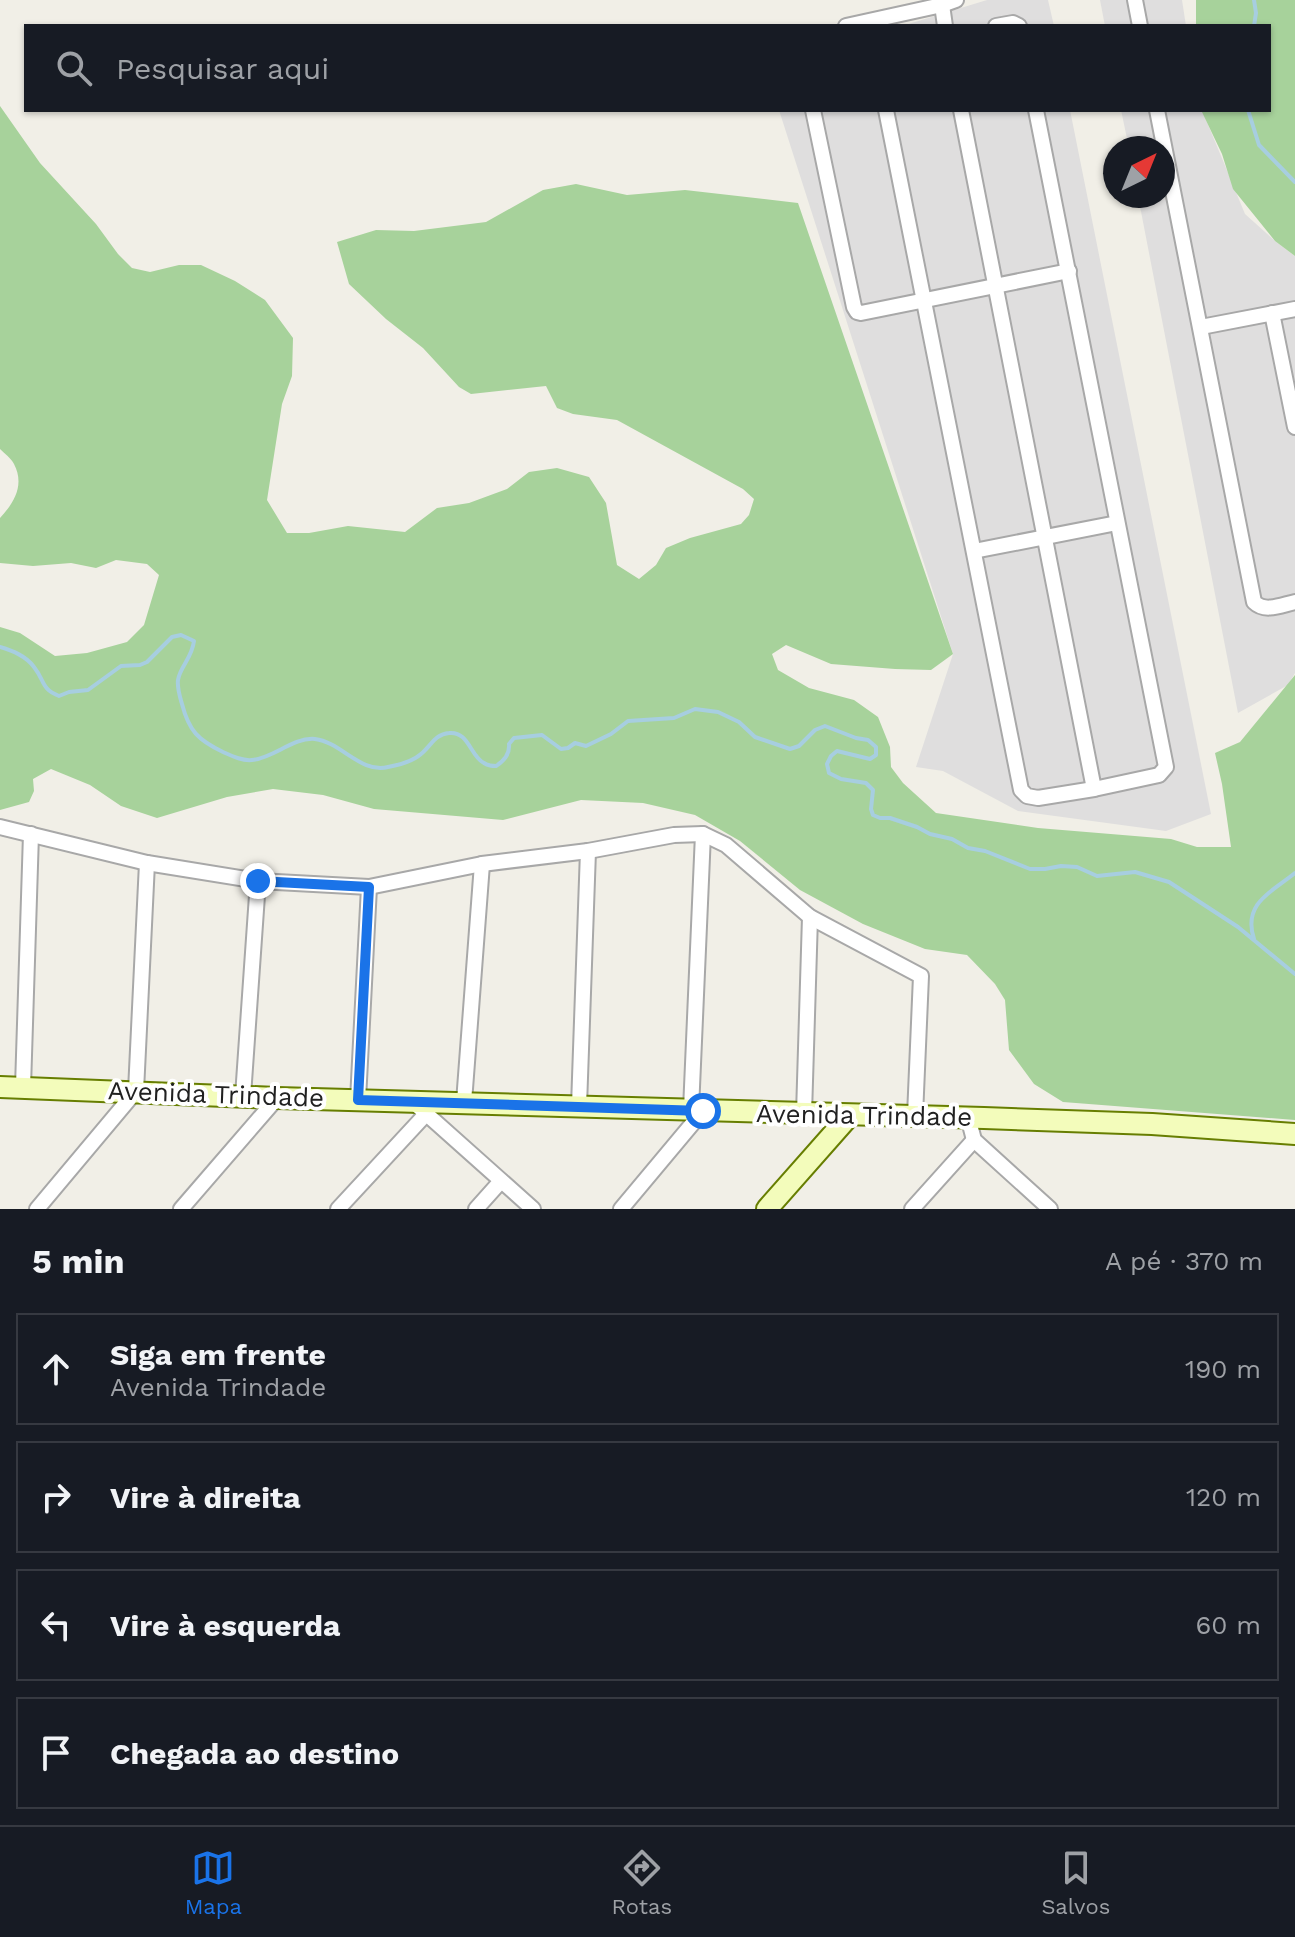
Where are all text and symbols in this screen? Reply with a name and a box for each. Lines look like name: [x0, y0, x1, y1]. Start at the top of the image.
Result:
search box: [24, 24, 1271, 112]
icon: search: [52, 46, 96, 90]
text: Pesquisar aqui: [116, 51, 329, 86]
north arrow: [1103, 136, 1175, 208]
route end: [240, 863, 276, 899]
street label: Avenida Trindade: [107, 1075, 325, 1113]
route start: [685, 1093, 721, 1129]
street label: Avenida Trindade: [756, 1098, 972, 1132]
text: 5 min: [32, 1241, 125, 1281]
text: A pé · 370 m: [1105, 1246, 1263, 1276]
text: Siga em frente: [110, 1337, 326, 1372]
icon: ahead: [34, 1347, 78, 1391]
text: 190 m: [1185, 1354, 1261, 1384]
text: Avenida Trindade: [110, 1372, 326, 1402]
icon: right: [34, 1475, 78, 1519]
text: Vire à direita: [110, 1480, 301, 1515]
text: 120 m: [1186, 1482, 1261, 1512]
icon: left: [34, 1603, 78, 1647]
text: Vire à esquerda: [110, 1608, 340, 1643]
text: 60 m: [1195, 1610, 1261, 1640]
icon: arrive: [34, 1731, 78, 1775]
text: Chegada ao destino: [110, 1736, 399, 1771]
tab: Mapa: [185, 1846, 242, 1919]
tab: Rotas: [611, 1846, 672, 1919]
tab: Salvos: [1041, 1846, 1110, 1919]

